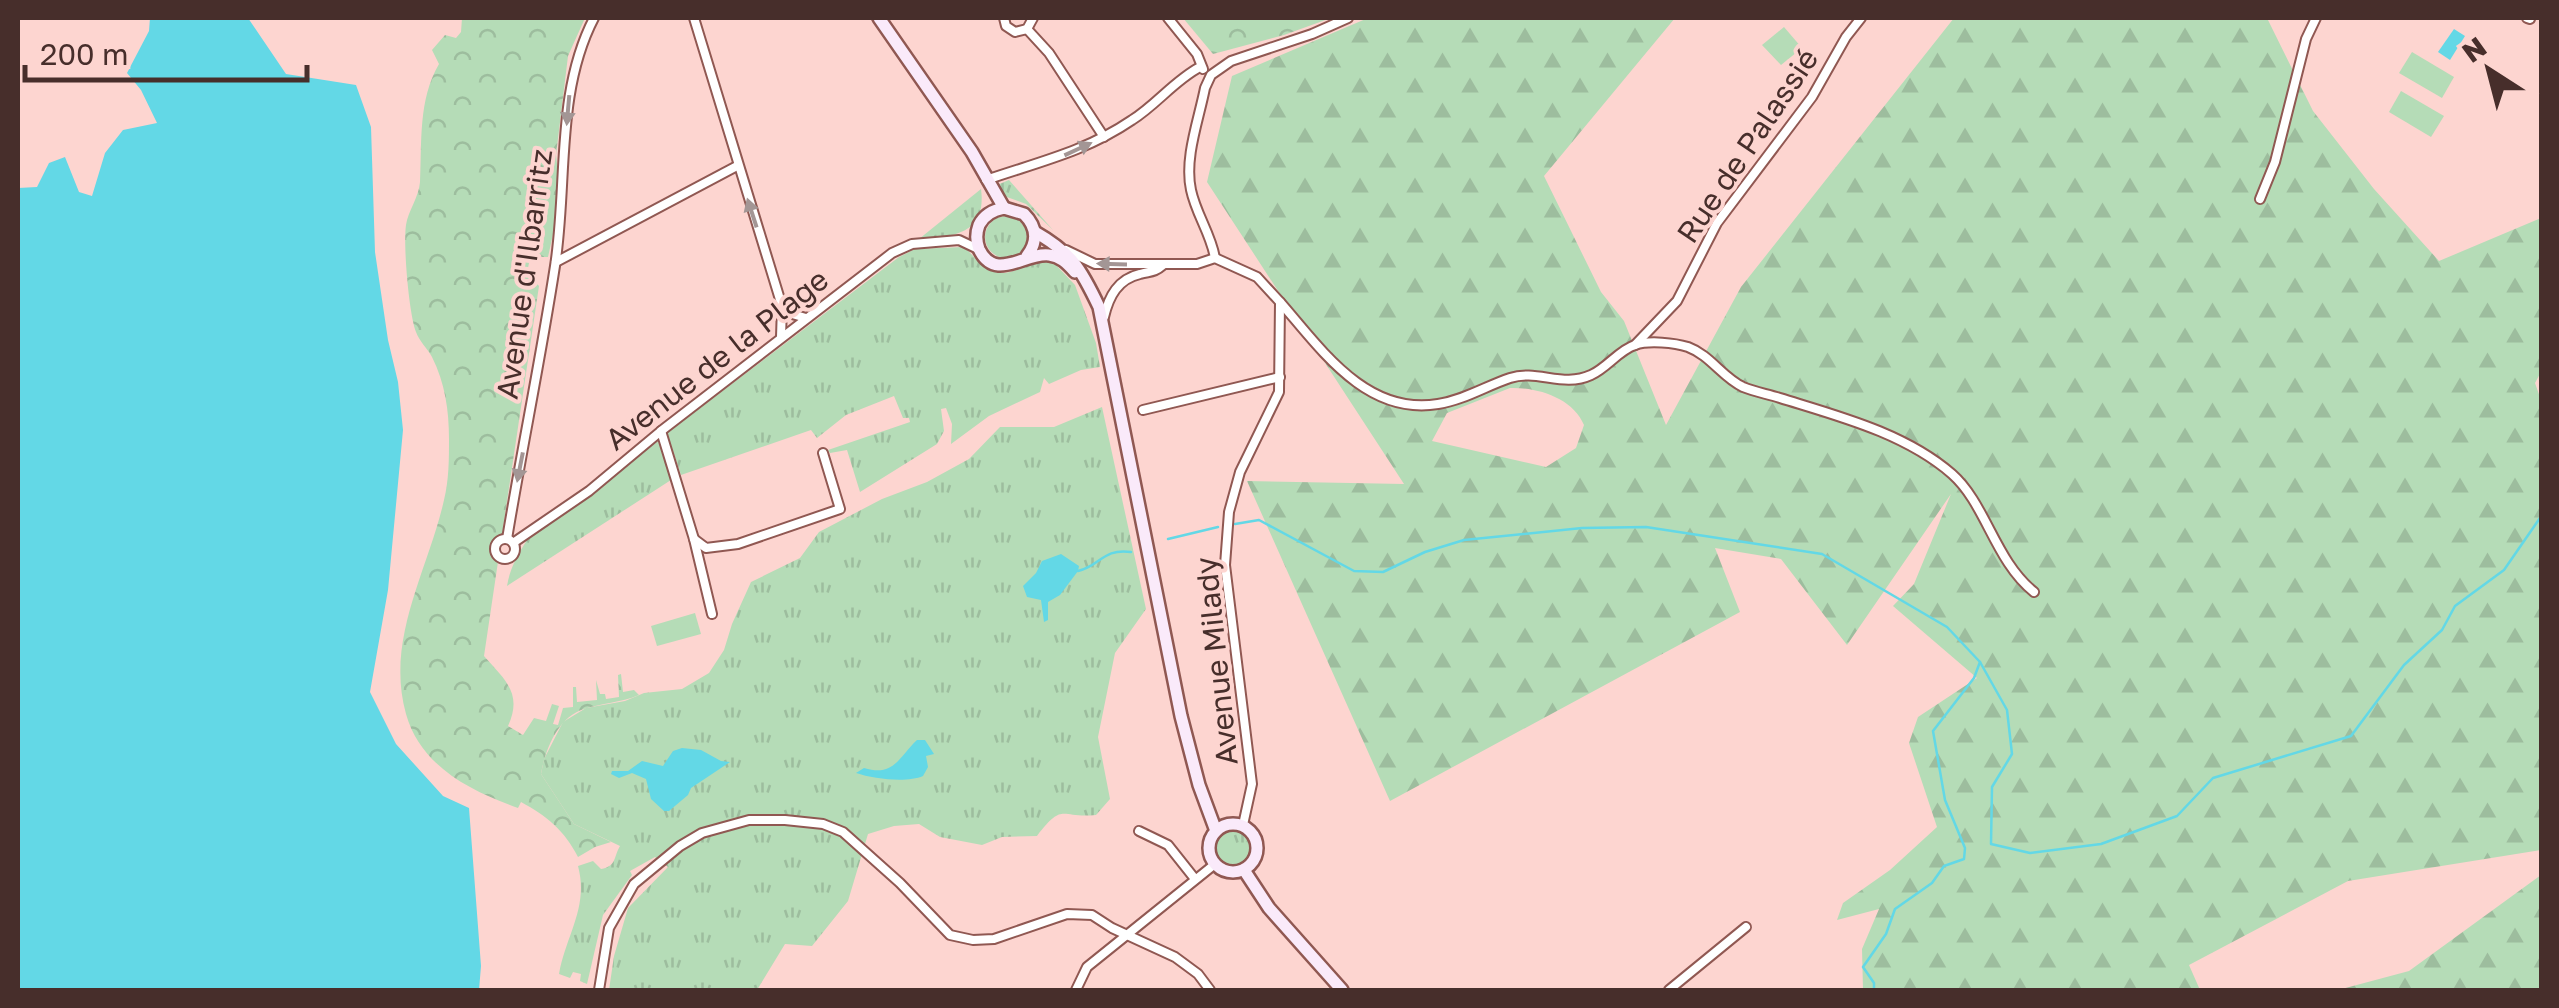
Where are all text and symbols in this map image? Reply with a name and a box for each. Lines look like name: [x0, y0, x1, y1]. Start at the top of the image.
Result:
scale bar: [25, 20, 308, 82]
north arrow: [2439, 20, 2539, 120]
text: N: [2456, 30, 2492, 69]
text: 200 m: [40, 36, 129, 72]
street label: Rue de Palassié: [1669, 42, 1825, 249]
one-way arrow: [560, 95, 576, 127]
one-way arrow: [1063, 141, 1092, 158]
street label: Avenue d'Ilbarritz: [489, 146, 559, 401]
one-way arrow: [744, 198, 759, 228]
one-way arrow: [1095, 255, 1127, 271]
street label: Avenue de la Plage: [598, 261, 835, 457]
one-way arrow: [512, 451, 527, 483]
street label: Avenue Milady: [1187, 555, 1245, 767]

